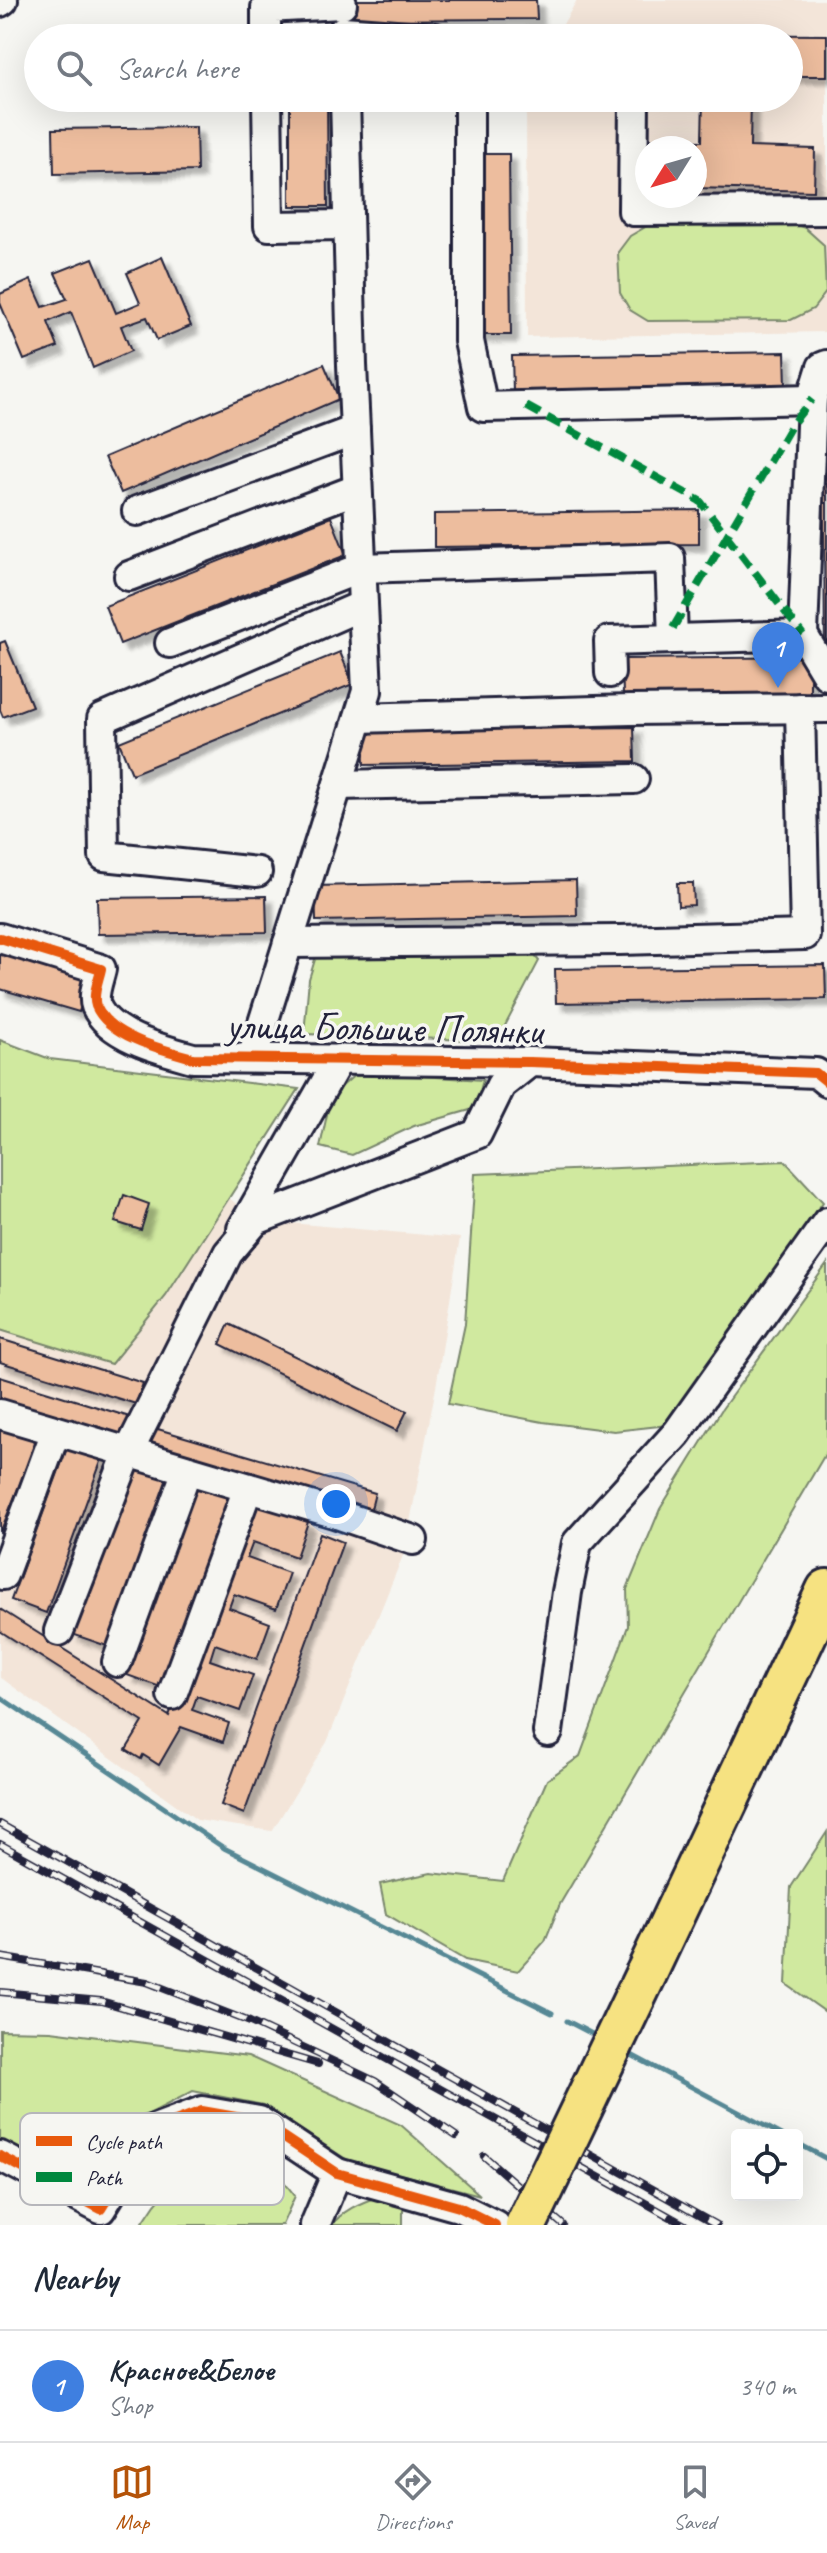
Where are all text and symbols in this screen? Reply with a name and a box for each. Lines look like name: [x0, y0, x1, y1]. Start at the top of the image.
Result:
search box: [24, 24, 803, 112]
icon: search: [52, 46, 96, 90]
text: Search here: [116, 49, 238, 87]
north arrow: [635, 136, 707, 208]
pin: 1: [752, 622, 804, 688]
street label: улица Большие Полянки: [224, 1000, 546, 1056]
your location: [316, 1484, 356, 1524]
legend: [20, 2113, 284, 2205]
text: Cycle path: [86, 2128, 163, 2156]
map controls: [731, 2129, 803, 2201]
button: locate: [731, 2129, 803, 2201]
text: Path: [86, 2164, 123, 2192]
text: Nearby: [32, 2256, 118, 2299]
text: Красное&Белое: [108, 2351, 274, 2389]
text: 1: [52, 2370, 64, 2403]
text: 340 m: [739, 2370, 795, 2403]
text: Shop: [108, 2389, 152, 2422]
tab: Map: [110, 2460, 154, 2536]
tab: Directions: [375, 2460, 452, 2536]
tab: Saved: [673, 2460, 717, 2536]

